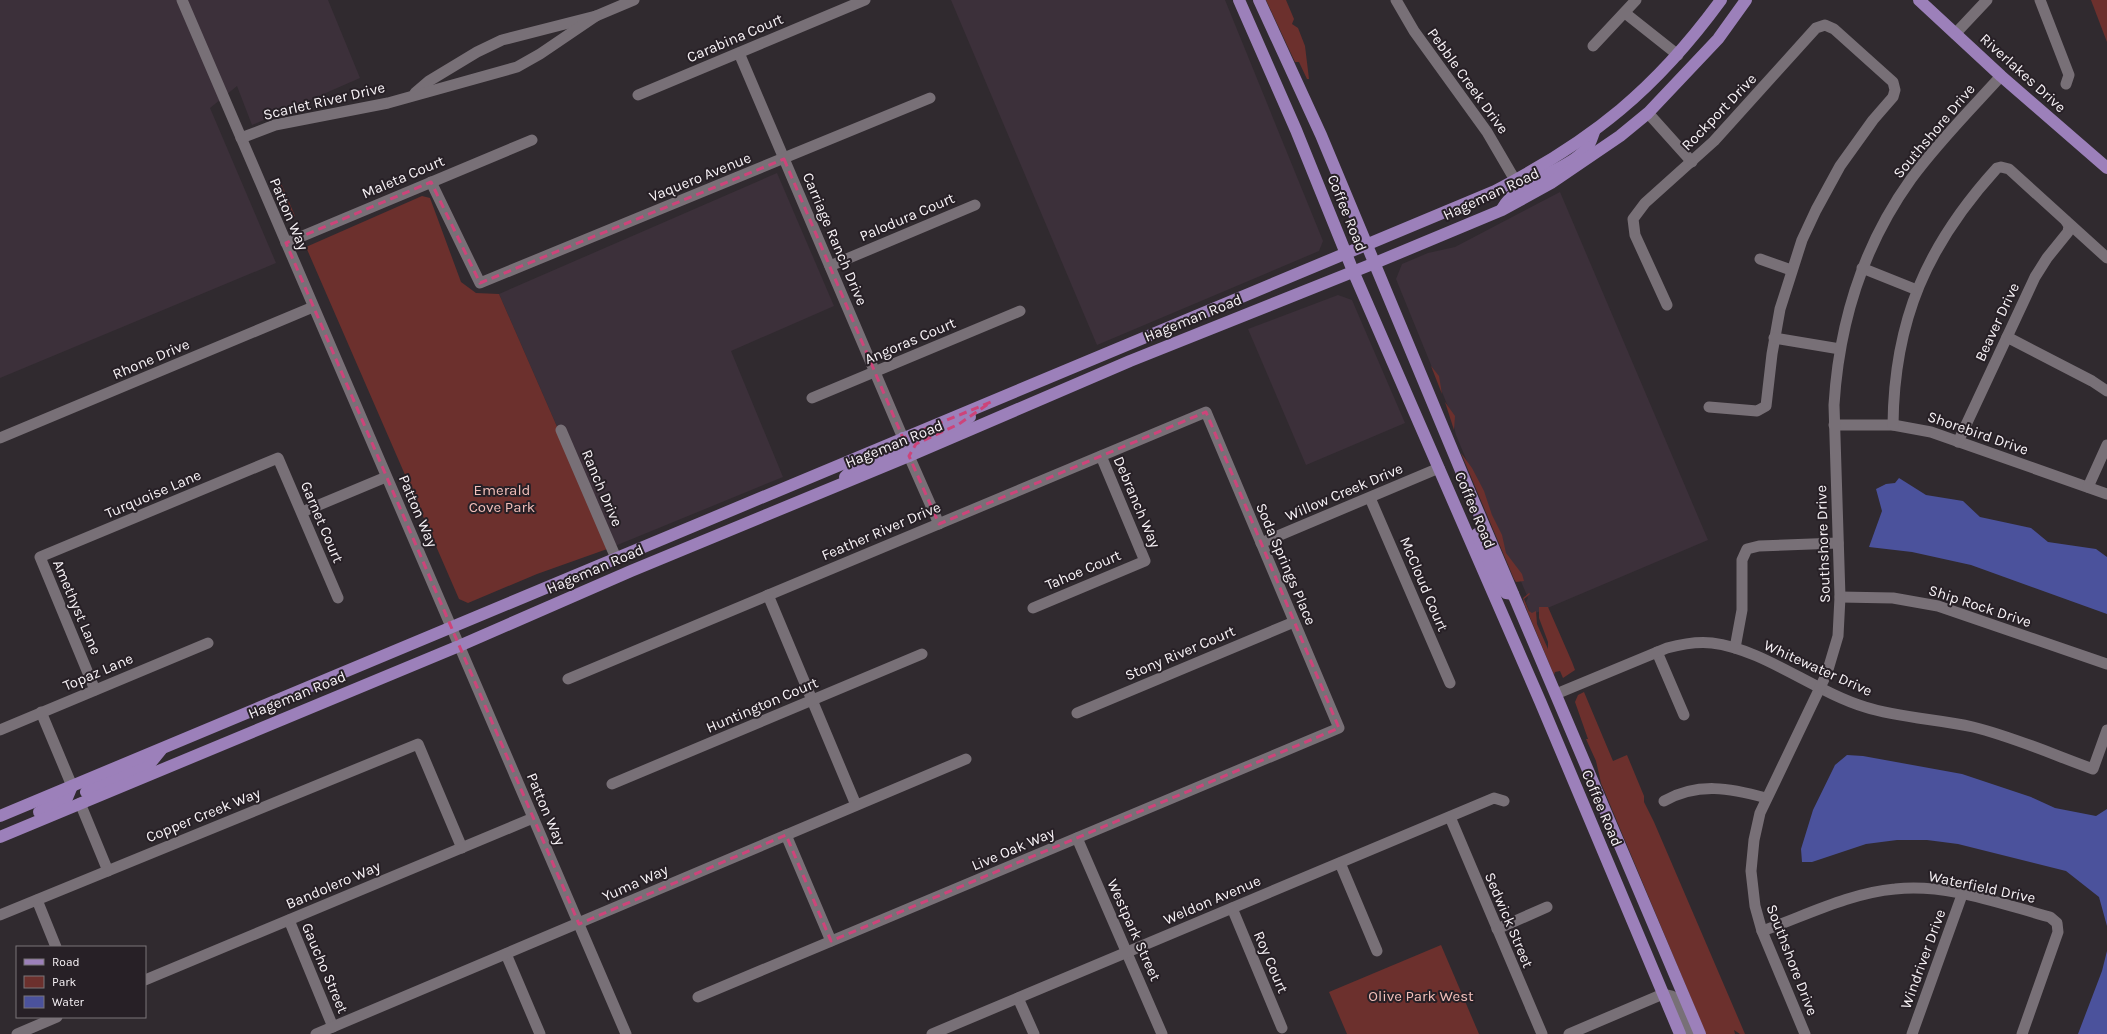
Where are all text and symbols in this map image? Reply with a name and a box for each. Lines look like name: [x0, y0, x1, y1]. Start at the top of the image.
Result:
street label: Carabina Court: [684, 9, 786, 66]
street label: Pebble Creek Drive: [1424, 25, 1512, 137]
street label: Riverlakes Drive: [1976, 30, 2070, 116]
street label: Rockport Drive: [1678, 70, 1760, 154]
street label: Scarlet River Drive: [261, 78, 387, 124]
street label: Southshore Drive: [1889, 80, 1979, 182]
street label: Vaquero Avenue: [646, 148, 754, 206]
street label: Maleta Court: [359, 151, 447, 202]
street label: Hageman Road: [1440, 164, 1542, 224]
street label: Carriage Ranch Drive: [799, 170, 871, 308]
street label: Coffee Road: [1323, 172, 1371, 254]
street label: Patton Way: [266, 175, 312, 253]
street label: Palodura Court: [857, 189, 958, 245]
street label: Beaver Drive: [1971, 280, 2023, 364]
street label: Hageman Road: [1141, 290, 1245, 346]
street label: Angoras Court: [862, 314, 958, 368]
street label: Rhone Drive: [110, 335, 192, 383]
street label: Shorebird Drive: [1925, 407, 2031, 459]
street label: Hageman Road: [842, 416, 946, 472]
street label: Ranch Drive: [578, 447, 626, 529]
street label: Debranch Way: [1110, 453, 1164, 551]
street label: Willow Creek Drive: [1282, 459, 1406, 525]
street label: Turquoise Lane: [102, 466, 204, 522]
street label: Coffee Road: [1451, 469, 1499, 551]
street label: Patton Way: [395, 472, 441, 550]
street label: Garnet Court: [297, 479, 347, 566]
park label: Emerald Cove Park: [469, 481, 535, 516]
street label: Southshore Drive: [1812, 485, 1834, 603]
street label: Feather River Drive: [819, 498, 943, 564]
street label: Soda Springs Place: [1252, 500, 1320, 628]
street label: McCloud Court: [1396, 534, 1452, 634]
street label: Hageman Road: [544, 540, 646, 598]
street label: Tahoe Court: [1042, 546, 1124, 594]
street label: Amethyst Lane: [49, 557, 105, 657]
street label: Ship Rock Drive: [1926, 581, 2034, 631]
street label: Stony River Court: [1122, 622, 1238, 684]
street label: Whitewater Drive: [1761, 636, 1875, 700]
street label: Topaz Lane: [60, 649, 136, 695]
street label: Hageman Road: [245, 667, 349, 723]
street label: Huntington Court: [703, 673, 821, 737]
street label: Coffee Road: [1578, 767, 1626, 849]
street label: Patton Way: [523, 770, 569, 848]
street label: Copper Creek Way: [143, 784, 263, 846]
street label: Live Oak Way: [969, 823, 1057, 875]
street label: Bandolero Way: [283, 857, 383, 913]
street label: Yuma Way: [599, 860, 671, 906]
street label: Waterfield Drive: [1927, 867, 2037, 907]
street label: Sedwick Street: [1481, 870, 1537, 971]
street label: Weldon Avenue: [1161, 871, 1263, 929]
street label: Westpark Street: [1103, 876, 1165, 984]
street label: Southshore Drive: [1762, 902, 1822, 1018]
street label: Windriver Drive: [1897, 907, 1949, 1011]
street label: Gaucho Street: [298, 920, 352, 1016]
street label: Roy Court: [1250, 928, 1292, 996]
legend: [16, 946, 146, 1018]
text: Road: [52, 955, 80, 969]
text: Park: [52, 975, 77, 989]
park label: Olive Park West: [1368, 987, 1474, 1005]
text: Water: [52, 995, 85, 1009]

